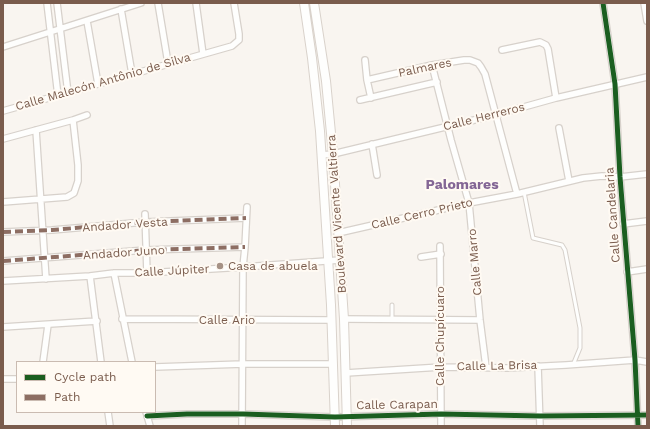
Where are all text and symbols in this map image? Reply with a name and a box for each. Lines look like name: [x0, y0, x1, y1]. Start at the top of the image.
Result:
street label: Calle Malecón Antônio de Silva: [14, 50, 192, 114]
street label: Palmares: [397, 55, 453, 81]
street label: Calle Herreros: [442, 100, 526, 134]
street label: Boulevard Vicente Valtierra: [324, 134, 350, 294]
street label: Calle Candelaria: [602, 167, 624, 263]
district label: Palomares: [425, 177, 499, 193]
street label: Calle Cerro Prieto: [370, 195, 474, 233]
street label: Andador Vesta: [82, 215, 168, 235]
street label: Calle Marro: [465, 228, 485, 296]
street label: Andador Juno: [83, 243, 165, 263]
place label: Casa de abuela: [228, 259, 318, 273]
marker: Casa de abuela: [215, 261, 225, 271]
street label: Calle Júpiter: [134, 262, 210, 280]
street label: Calle Chupícuaro: [433, 286, 447, 386]
street label: Calle Ario: [199, 313, 255, 327]
street label: Calle La Brisa: [457, 358, 537, 374]
legend: [16, 361, 156, 413]
text: Cycle path: [54, 370, 116, 384]
text: Path: [54, 390, 80, 404]
street label: Calle Carapan: [356, 397, 438, 413]

